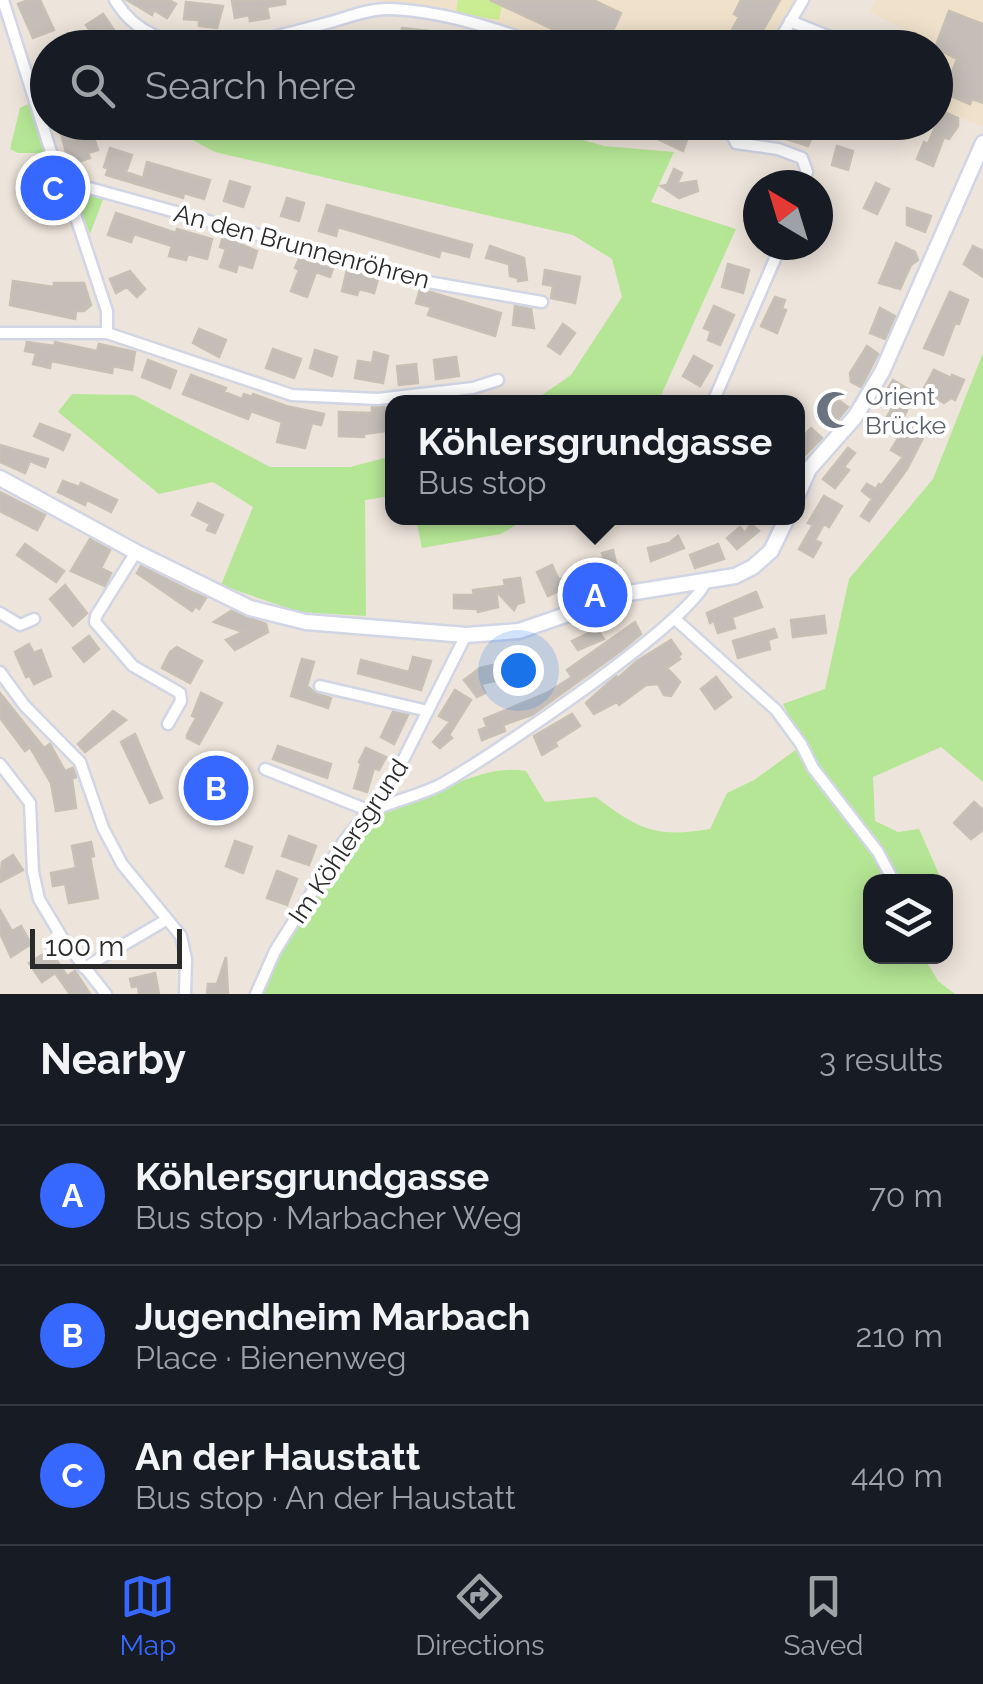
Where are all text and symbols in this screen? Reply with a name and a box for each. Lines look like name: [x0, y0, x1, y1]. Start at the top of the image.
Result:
search box: [30, 30, 953, 140]
icon: search: [65, 58, 120, 113]
text: Search here: [145, 63, 356, 108]
pin: C: [20, 150, 86, 226]
north arrow: [743, 170, 833, 260]
street label: An den Brunnenröhren: [171, 197, 433, 295]
place label: Orient Brücke: [865, 381, 946, 440]
mosque icon: Orient Brücke: [814, 389, 856, 431]
popup: [385, 395, 805, 525]
text: Köhlersgrundgasse: [418, 419, 772, 464]
text: Bus stop: [418, 464, 546, 501]
pin: A: [562, 558, 628, 632]
your location: [493, 645, 544, 696]
pin: B: [184, 750, 248, 826]
street label: Im Köhlersgrund: [282, 753, 414, 929]
map controls: [863, 874, 953, 964]
button: layers: [863, 874, 953, 964]
scale bar: [30, 924, 182, 968]
text: 100 m: [45, 930, 124, 963]
text: Nearby: [40, 1035, 186, 1084]
text: 3 results: [819, 1041, 943, 1078]
text: Köhlersgrundgasse: [135, 1154, 489, 1199]
text: A: [62, 1177, 83, 1214]
text: 70 m: [869, 1177, 943, 1214]
text: Bus stop · Marbacher Weg: [135, 1199, 522, 1236]
text: Jugendheim Marbach: [135, 1294, 531, 1339]
text: B: [62, 1317, 83, 1354]
text: 210 m: [855, 1317, 943, 1354]
text: Place · Bienenweg: [135, 1339, 406, 1376]
text: An der Haustatt: [135, 1434, 420, 1479]
text: C: [62, 1457, 83, 1494]
text: 440 m: [851, 1457, 943, 1494]
text: Bus stop · An der Haustatt: [135, 1479, 516, 1516]
tab: Map: [119, 1569, 176, 1662]
tab: Directions: [415, 1569, 545, 1662]
tab: Saved: [783, 1569, 864, 1662]

